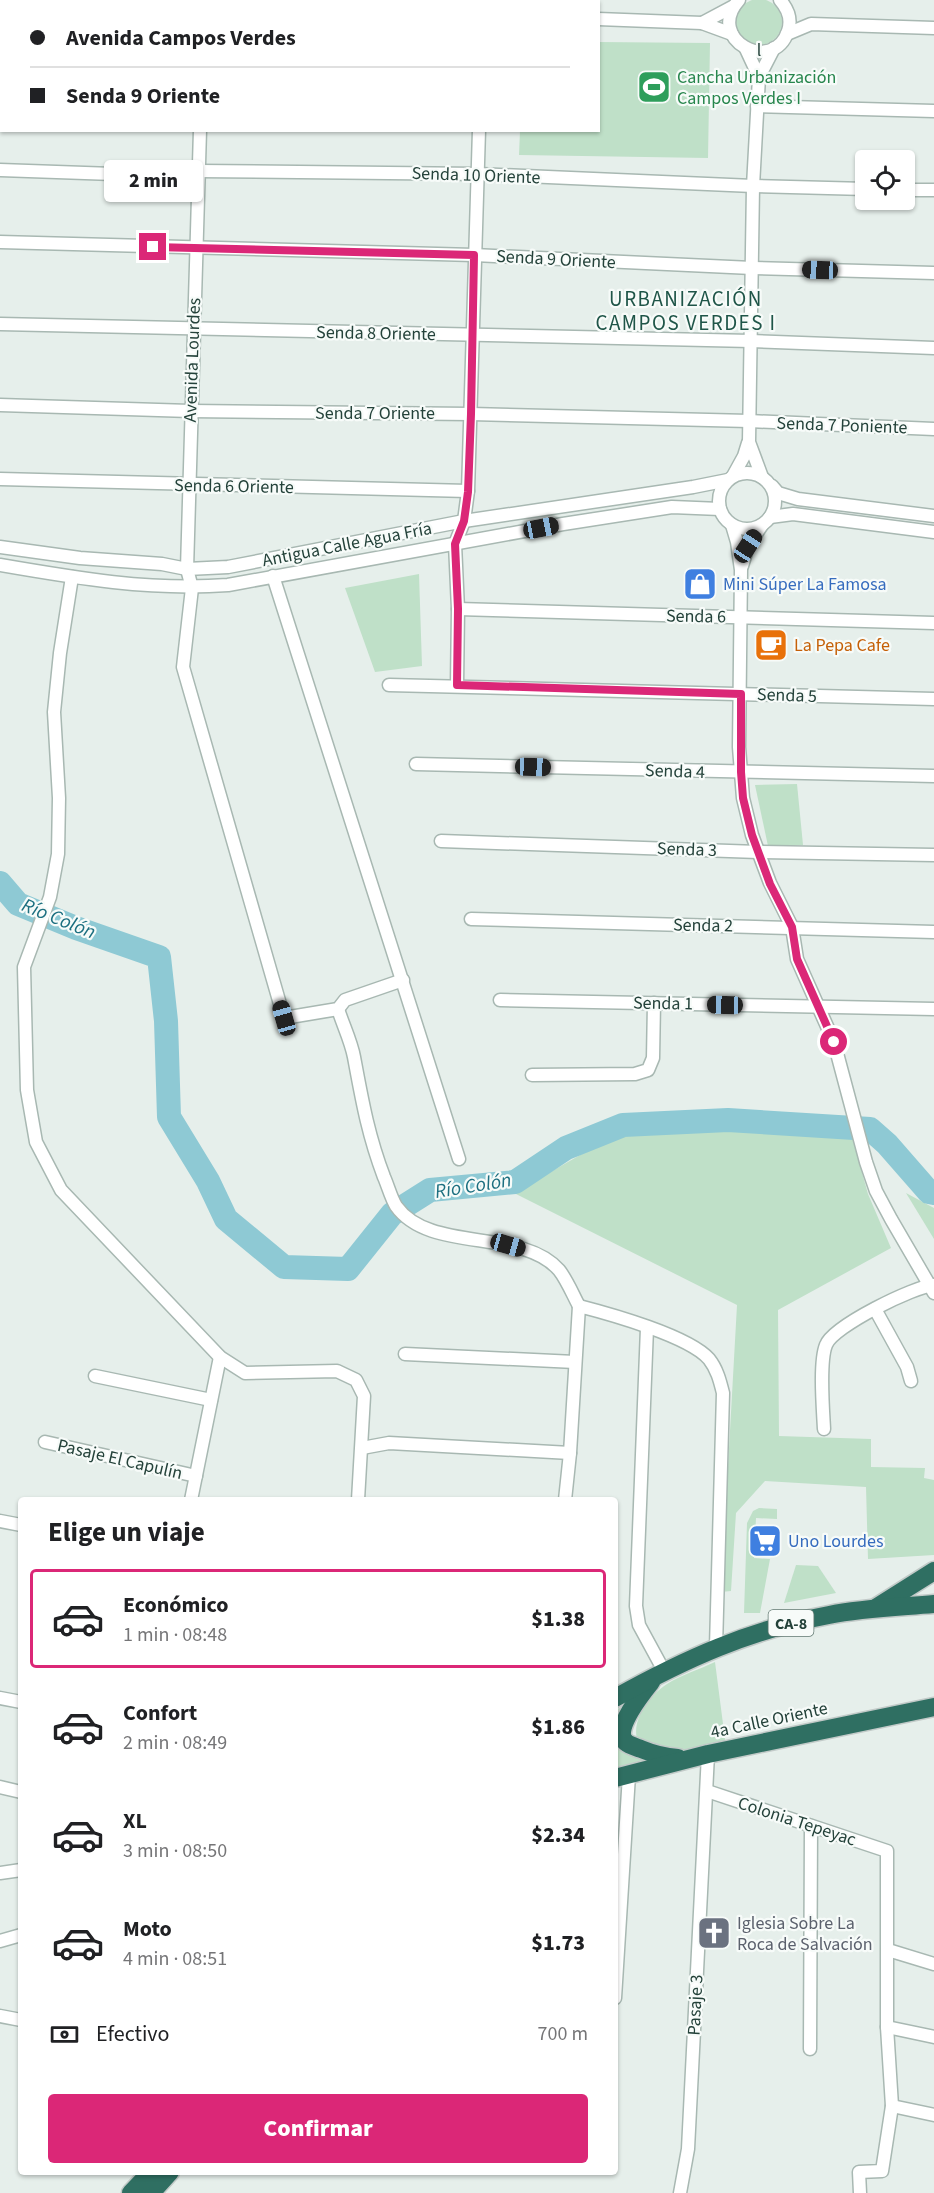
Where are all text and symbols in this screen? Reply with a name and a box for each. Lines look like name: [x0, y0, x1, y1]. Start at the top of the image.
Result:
text: Avenida Campos Verdes: [66, 22, 296, 54]
street label: l: [757, 38, 761, 63]
place label: Cancha Urbanización Campos Verdes I: [677, 65, 836, 111]
sports icon: Cancha Urbanización Campos Verdes I: [636, 69, 672, 105]
text: Senda 9 Oriente: [66, 80, 220, 112]
map controls: [855, 150, 915, 210]
button: locate: [855, 150, 915, 210]
callout: 2 min: [104, 160, 202, 202]
street label: Senda 10 Oriente: [411, 161, 541, 190]
text: 2 min: [129, 167, 178, 195]
route end: [139, 233, 166, 260]
street label: Senda 9 Oriente: [496, 244, 616, 275]
car: [802, 260, 838, 280]
district label: URBANIZACIÓN CAMPOS VERDES I: [595, 284, 777, 338]
street label: Avenida Lourdes: [178, 297, 207, 423]
street label: Senda 8 Oriente: [316, 320, 436, 347]
street label: Senda 7 Oriente: [315, 401, 435, 426]
street label: Senda 7 Poniente: [776, 411, 908, 440]
street label: Senda 6 Oriente: [174, 473, 294, 500]
street label: Antigua Calle Agua Fría: [260, 516, 434, 573]
car: [522, 516, 560, 540]
car: [731, 526, 765, 566]
shop icon: Mini Súper La Famosa: [682, 566, 718, 602]
place label: Mini Súper La Famosa: [723, 572, 887, 597]
street label: Senda 6: [666, 603, 726, 630]
cafe icon: La Pepa Cafe: [753, 627, 789, 663]
place label: La Pepa Cafe: [794, 633, 890, 658]
street label: Senda 5: [757, 682, 817, 709]
car: [515, 757, 551, 777]
street label: Senda 4: [645, 758, 705, 785]
street label: Senda 3: [657, 836, 717, 863]
water label: Río Colón: [18, 891, 100, 946]
street label: Senda 2: [673, 912, 733, 939]
street label: Senda 1: [633, 990, 693, 1017]
car: [707, 996, 743, 1014]
car: [270, 998, 298, 1038]
route start: [820, 1028, 847, 1055]
water label: Río Colón: [433, 1166, 513, 1206]
car: [488, 1231, 528, 1259]
street label: Pasaje El Capulín: [55, 1433, 185, 1486]
text: Elige un viaje: [48, 1513, 205, 1552]
supermarket icon: Uno Lourdes: [747, 1523, 783, 1559]
place label: Uno Lourdes: [788, 1529, 883, 1554]
text: Económico: [123, 1589, 228, 1621]
icon: car: [51, 1592, 105, 1646]
text: $1.38: [531, 1603, 585, 1635]
road number: CA-8: [768, 1610, 814, 1636]
text: 1 min · 08:48: [123, 1621, 227, 1649]
street label: 4a Calle Oriente: [708, 1696, 830, 1745]
text: Confort: [123, 1697, 197, 1729]
icon: car: [51, 1700, 105, 1754]
text: $1.86: [531, 1711, 585, 1743]
text: 2 min · 08:49: [123, 1729, 227, 1757]
street label: Colonia Tepeyac: [734, 1791, 859, 1852]
text: XL: [123, 1805, 147, 1837]
icon: car: [51, 1808, 105, 1862]
text: $2.34: [531, 1819, 585, 1851]
text: 3 min · 08:50: [123, 1837, 227, 1865]
place label: Iglesia Sobre La Roca de Salvación: [737, 1911, 873, 1957]
text: Moto: [123, 1913, 172, 1945]
church icon: Iglesia Sobre La Roca de Salvación: [696, 1915, 732, 1951]
icon: car: [51, 1916, 105, 1970]
text: $1.73: [531, 1927, 585, 1959]
text: 4 min · 08:51: [123, 1945, 227, 1973]
street label: Pasaje 3: [681, 1974, 710, 2036]
icon: cash: [48, 2018, 81, 2051]
text: Efectivo: [96, 2018, 170, 2050]
text: 700 m: [538, 2020, 588, 2048]
button: Confirmar: [48, 2094, 588, 2163]

